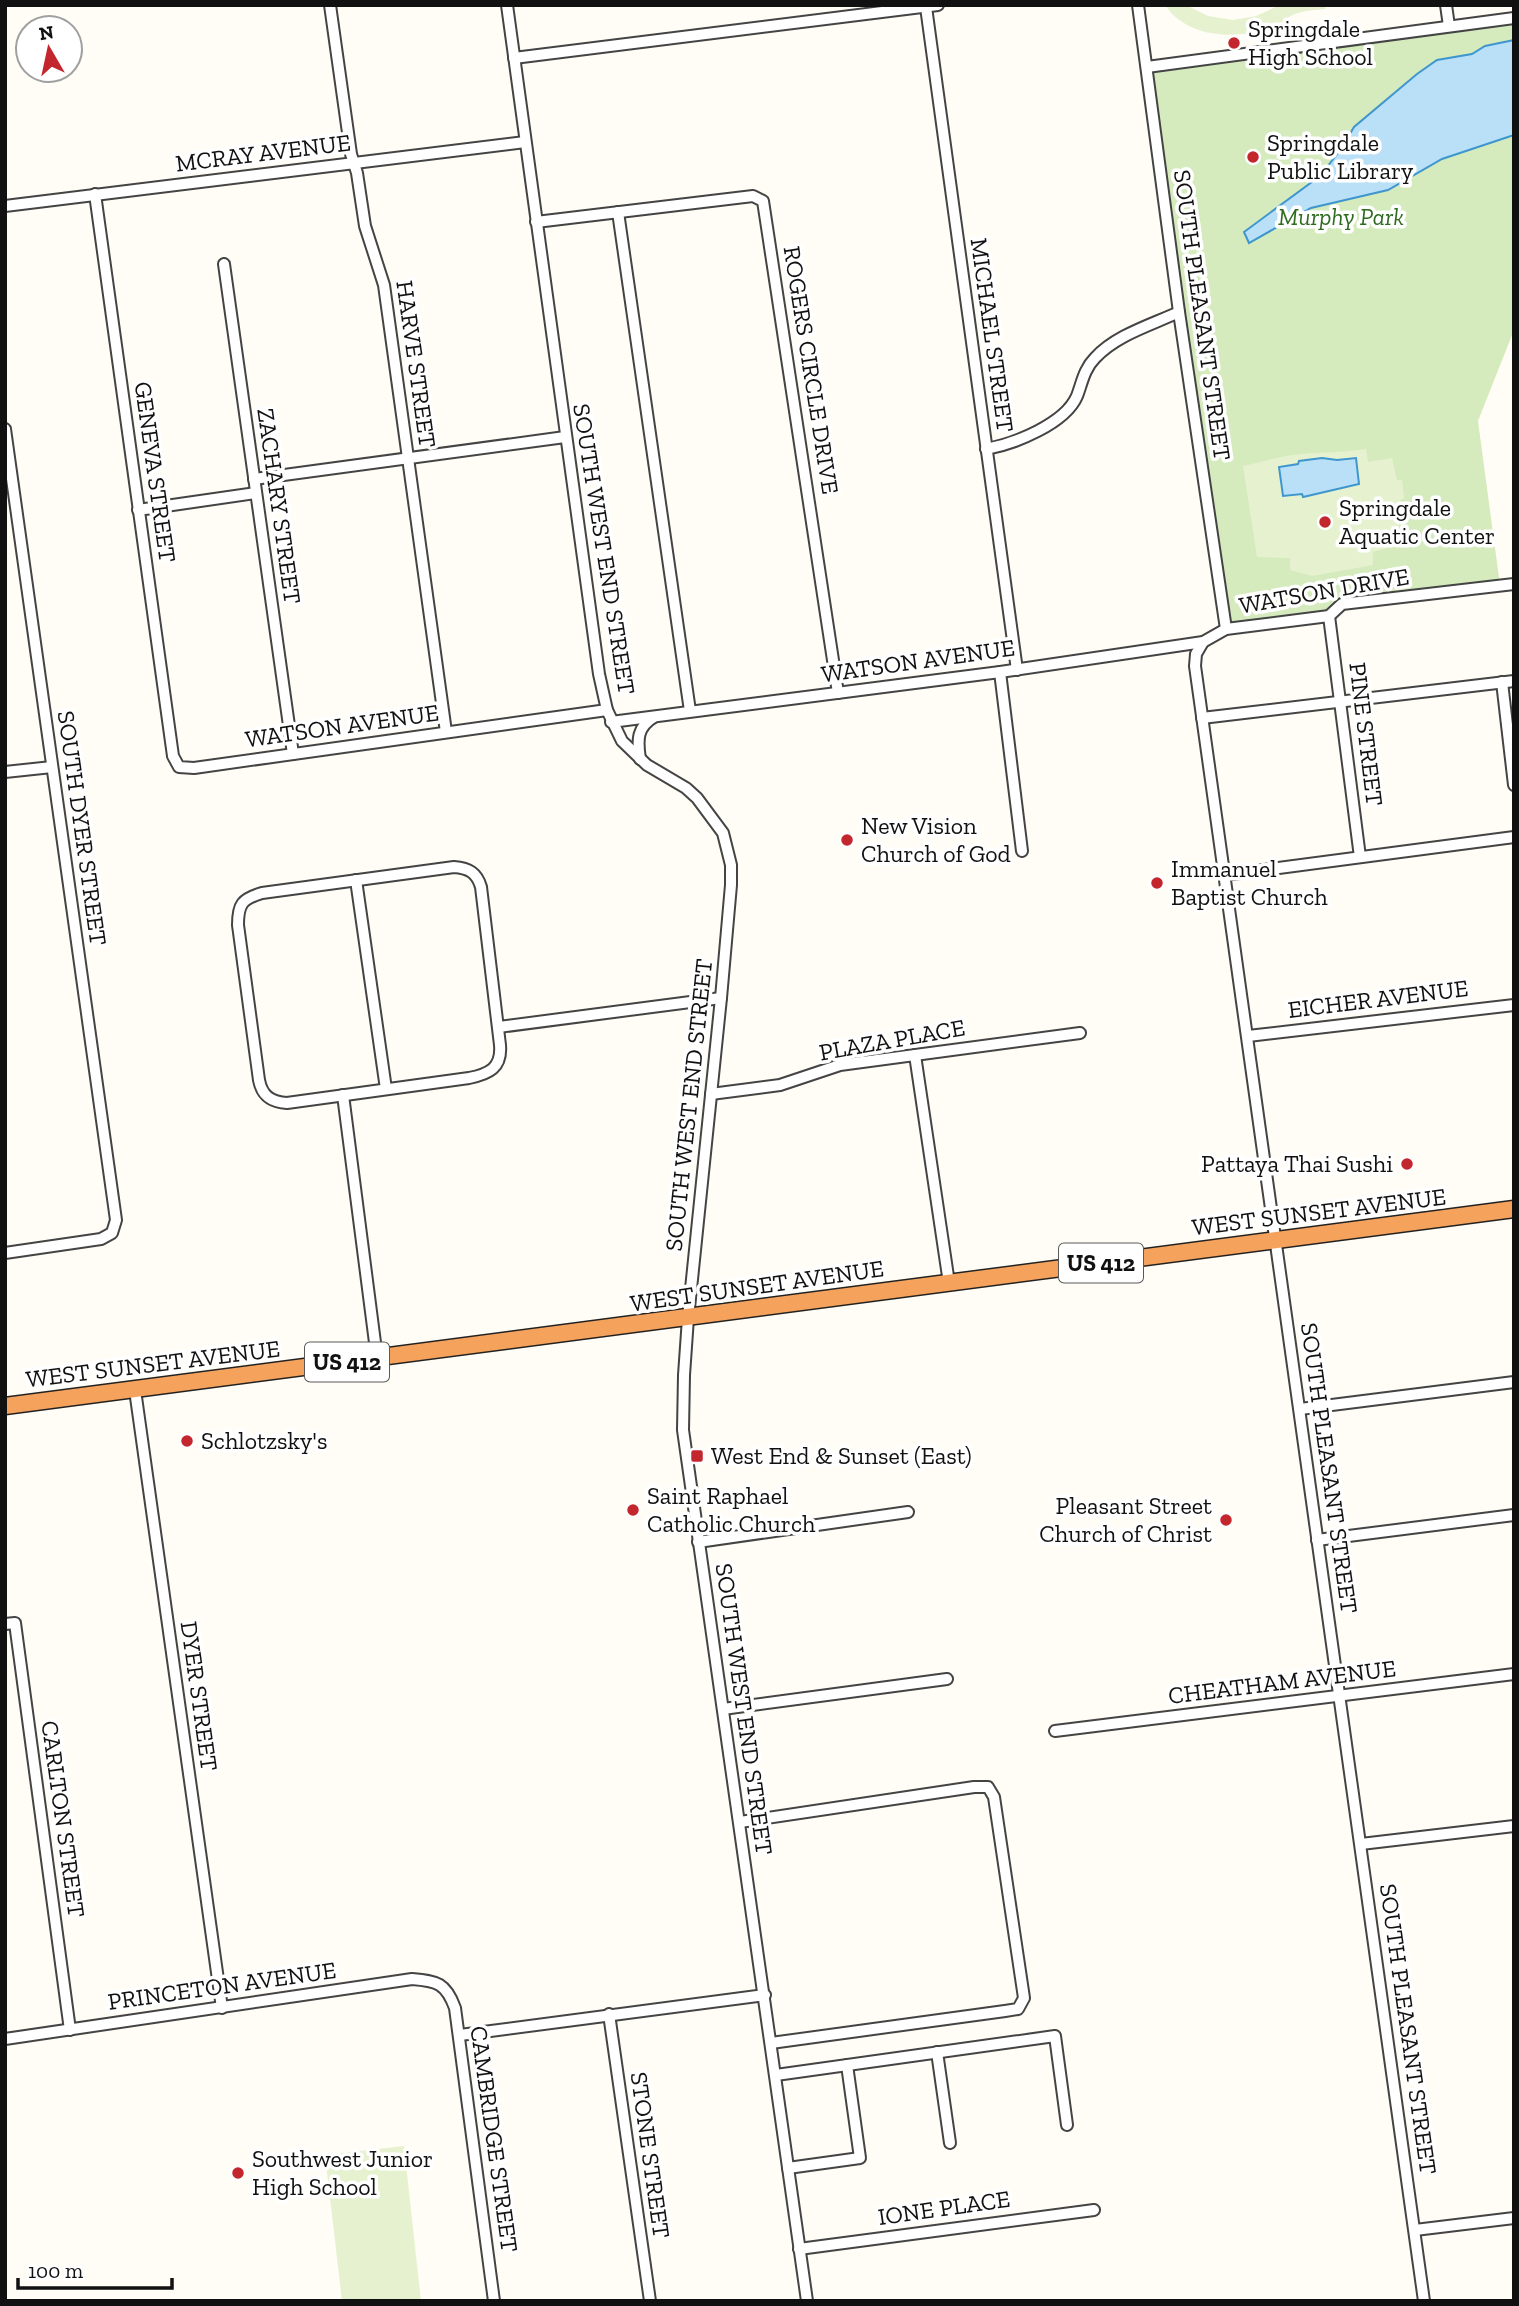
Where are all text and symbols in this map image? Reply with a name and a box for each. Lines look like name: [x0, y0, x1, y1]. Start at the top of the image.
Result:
north arrow: [14, 14, 84, 84]
place label: Springdale High School: [1248, 14, 1373, 71]
text: N: [37, 20, 55, 45]
marker: Springdale High School: [1226, 35, 1242, 51]
street label: MCRAY AVENUE: [174, 127, 352, 178]
place label: Springdale Public Library: [1267, 128, 1414, 185]
marker: Springdale Public Library: [1245, 149, 1261, 165]
street label: SOUTH PLEASANT STREET: [1168, 168, 1237, 462]
park label: Murphy Park: [1278, 202, 1404, 231]
street label: MICHAEL STREET: [965, 236, 1020, 434]
street label: ROGERS CIRCLE DRIVE: [778, 244, 845, 496]
street label: HARVE STREET: [390, 278, 443, 450]
street label: GENEVA STREET: [128, 380, 183, 564]
street label: SOUTH WEST END STREET: [567, 401, 642, 696]
street label: ZACHARY STREET: [251, 406, 308, 606]
place label: Springdale Aquatic Center: [1339, 493, 1495, 550]
marker: Springdale Aquatic Center: [1317, 514, 1333, 530]
street label: WATSON DRIVE: [1237, 561, 1411, 620]
street label: WATSON AVENUE: [819, 633, 1017, 688]
street label: PINE STREET: [1343, 661, 1390, 807]
street label: WATSON AVENUE: [243, 698, 441, 753]
street label: SOUTH DYER STREET: [52, 709, 113, 947]
place label: New Vision Church of God: [861, 811, 1011, 868]
marker: New Vision Church of God: [839, 832, 855, 848]
place label: Immanuel Baptist Church: [1171, 854, 1328, 911]
marker: Immanuel Baptist Church: [1149, 875, 1165, 891]
street label: SOUTH WEST END STREET: [659, 957, 718, 1253]
street label: EICHER AVENUE: [1286, 973, 1470, 1024]
street label: PLAZA PLACE: [817, 1012, 967, 1067]
place label: Pattaya Thai Sushi: [1201, 1149, 1393, 1178]
marker: Pattaya Thai Sushi: [1399, 1156, 1415, 1172]
street label: WEST SUNSET AVENUE: [1190, 1182, 1448, 1241]
road number: US 412: [1059, 1244, 1143, 1282]
street label: WEST SUNSET AVENUE: [628, 1253, 886, 1318]
street label: SOUTH PLEASANT STREET: [1295, 1321, 1364, 1615]
street label: WEST SUNSET AVENUE: [24, 1334, 282, 1393]
road number: US 412: [305, 1343, 389, 1382]
place label: Schlotzsky's: [201, 1426, 327, 1455]
marker: Schlotzsky's: [179, 1433, 195, 1449]
place label: West End & Sunset (East): [711, 1441, 972, 1470]
marker: West End & Sunset (East): [689, 1448, 705, 1464]
place label: Saint Raphael Catholic Church: [647, 1481, 816, 1538]
place label: Pleasant Street Church of Christ: [1039, 1491, 1212, 1548]
marker: Saint Raphael Catholic Church: [625, 1502, 641, 1518]
marker: Pleasant Street Church of Christ: [1218, 1512, 1234, 1528]
street label: SOUTH WEST END STREET: [710, 1561, 779, 1857]
street label: DYER STREET: [175, 1619, 224, 1773]
street label: CHEATHAM AVENUE: [1167, 1653, 1397, 1710]
street label: CARLTON STREET: [35, 1719, 92, 1919]
street label: SOUTH PLEASANT STREET: [1374, 1882, 1443, 2176]
street label: PRINCETON AVENUE: [106, 1955, 338, 2016]
street label: CAMBRIDGE STREET: [464, 2024, 525, 2254]
street label: STONE STREET: [624, 2070, 677, 2240]
place label: Southwest Junior High School: [252, 2144, 433, 2201]
marker: Southwest Junior High School: [230, 2165, 246, 2181]
street label: IONE PLACE: [876, 2184, 1012, 2231]
scale bar: [18, 2246, 172, 2290]
text: 100 m: [28, 2258, 83, 2283]

